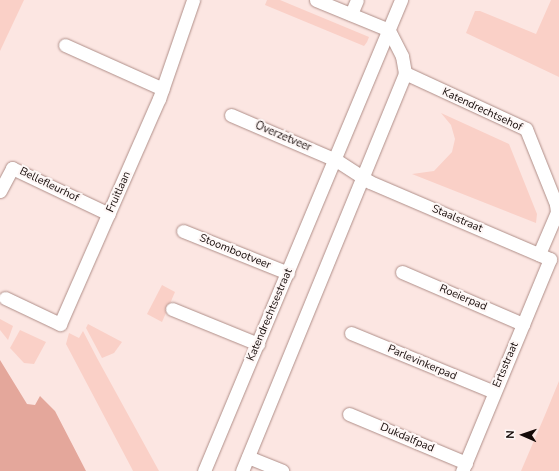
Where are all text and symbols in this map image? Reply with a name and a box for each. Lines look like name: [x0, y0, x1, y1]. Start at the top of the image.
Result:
street label: Katendrechtsehof: [440, 86, 524, 134]
street label: Overzetveer: [253, 119, 313, 155]
street label: Bellefleurhof: [17, 165, 81, 205]
street label: Fruitlaan: [104, 169, 134, 215]
street label: Staalstraat: [430, 202, 484, 236]
street label: Stoombootveer: [197, 232, 273, 272]
street label: Katendrechtsestraat: [244, 267, 296, 363]
street label: Roeierpad: [437, 282, 489, 314]
street label: Ertsstraat: [490, 340, 522, 390]
street label: Parlevinkerpad: [385, 343, 459, 383]
north arrow: [503, 415, 543, 455]
street label: Dukdalfpad: [378, 421, 436, 455]
text: N: [503, 430, 518, 439]

